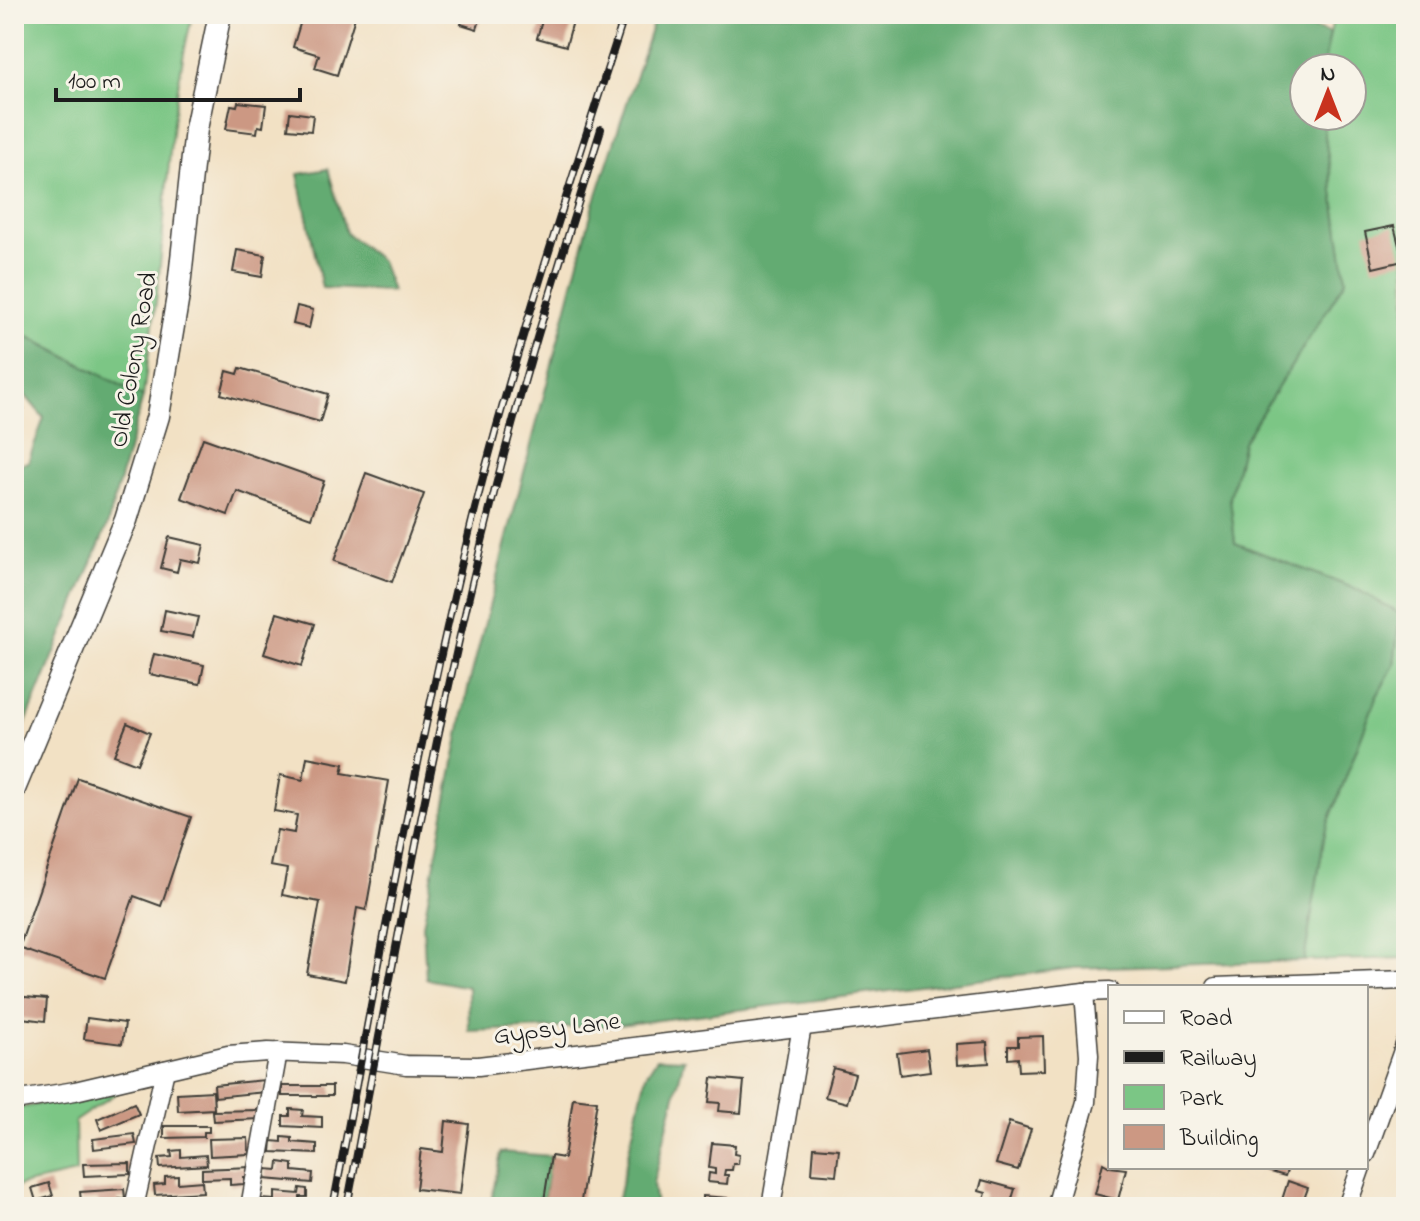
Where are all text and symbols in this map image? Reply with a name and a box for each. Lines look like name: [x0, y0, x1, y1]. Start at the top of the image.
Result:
scale bar: [56, 52, 300, 102]
north arrow: [1288, 52, 1368, 132]
text: N: [1321, 59, 1335, 91]
text: 100 m: [68, 65, 121, 100]
street label: Old Colony Road: [101, 269, 169, 451]
legend: [1108, 985, 1368, 1169]
text: Road: [1180, 1002, 1233, 1037]
street label: Gypsy Lane: [492, 1003, 623, 1057]
text: Railway: [1180, 1042, 1257, 1078]
text: Park: [1180, 1082, 1224, 1117]
text: Building: [1179, 1122, 1259, 1157]

